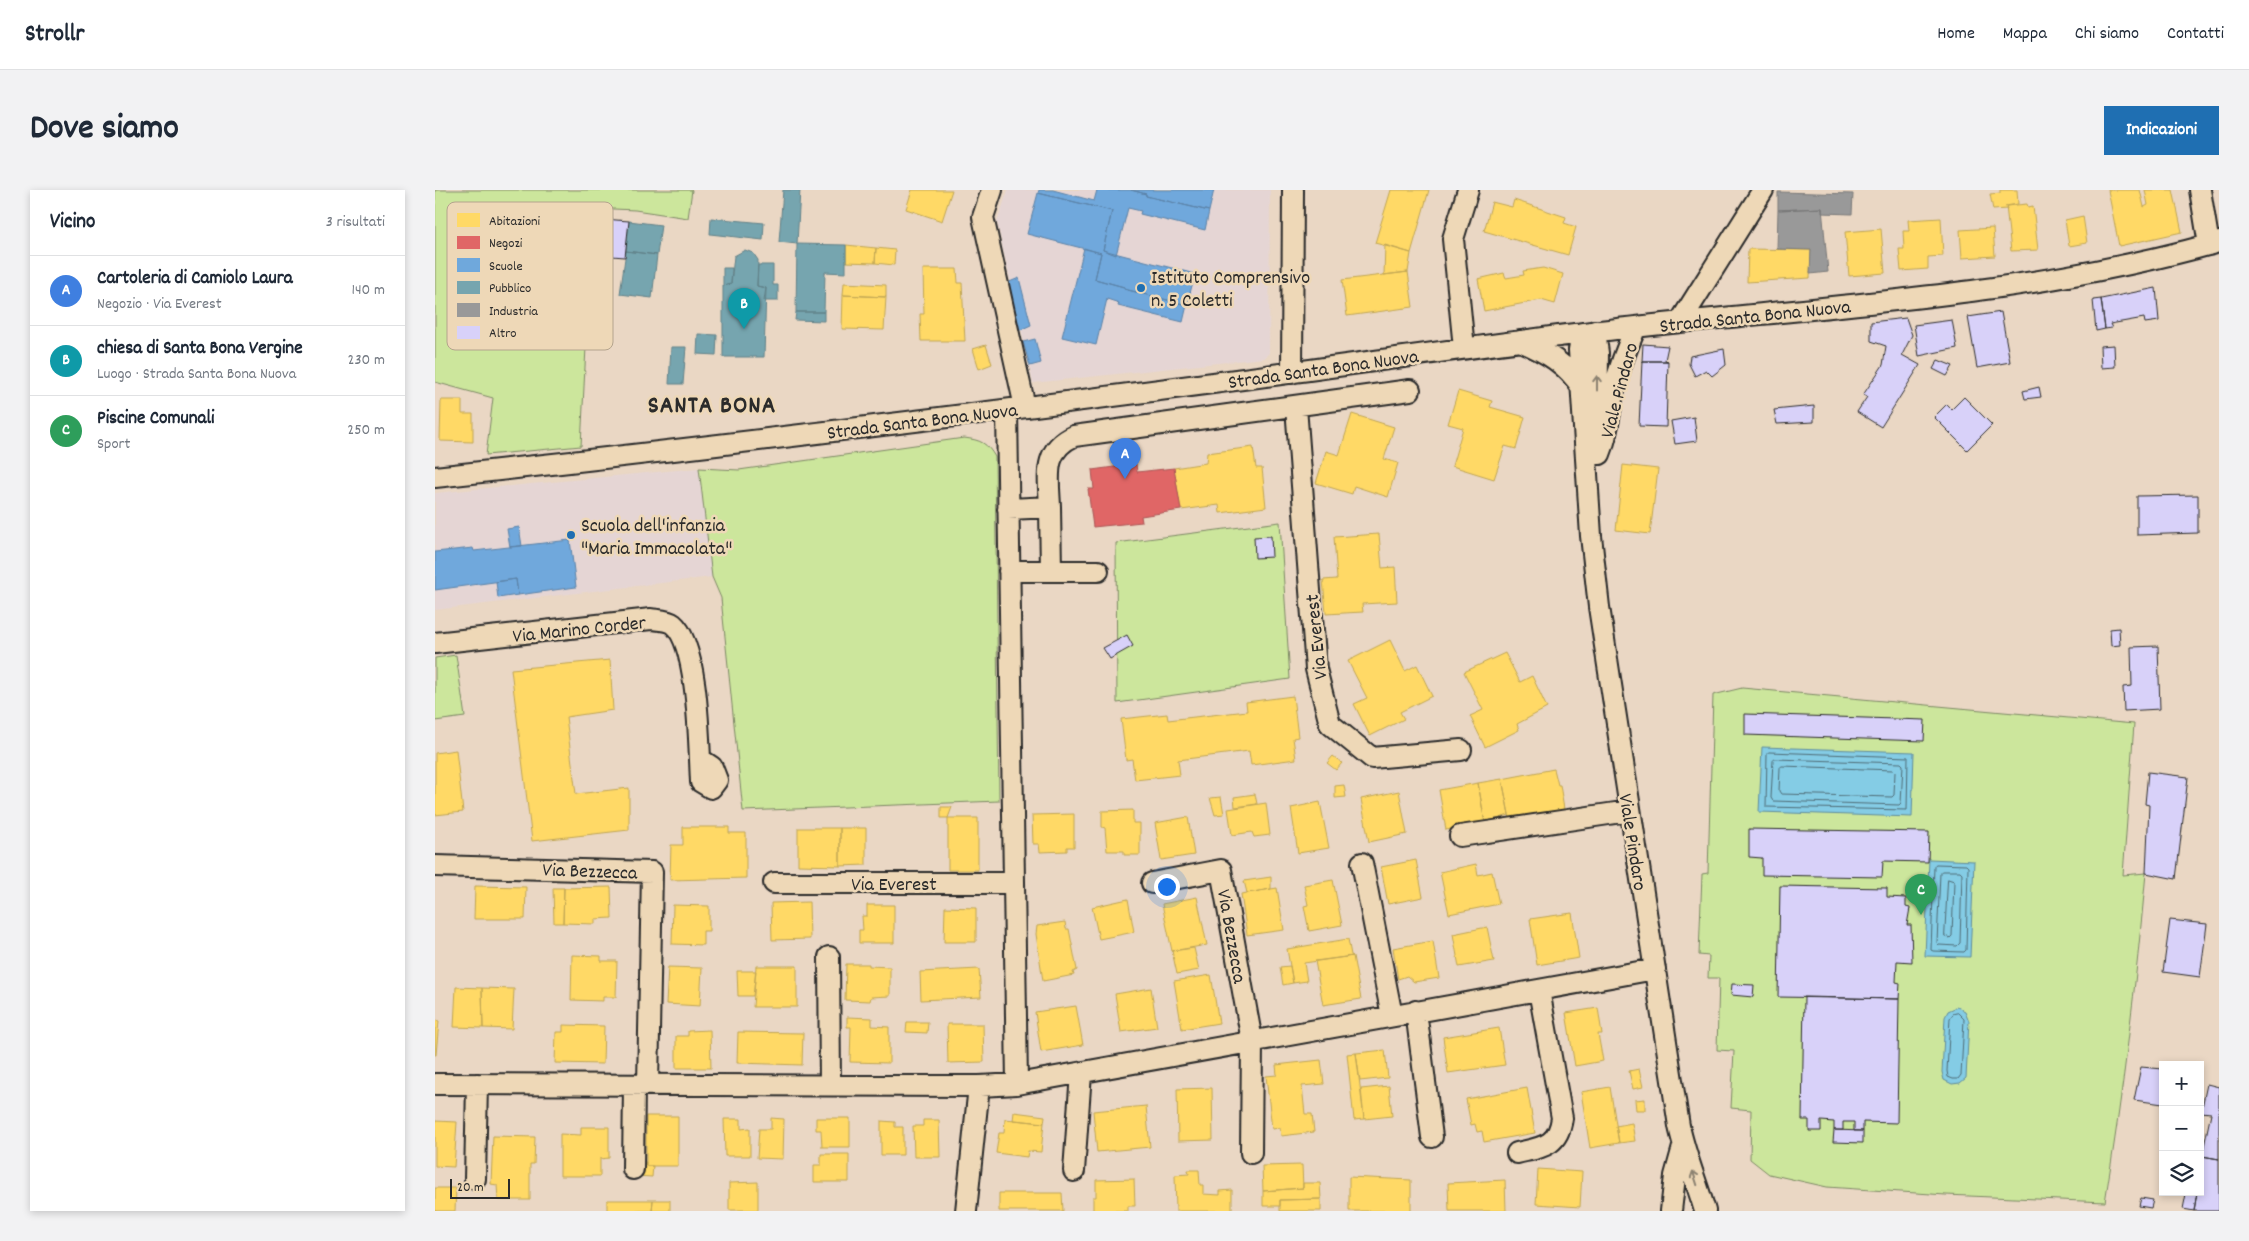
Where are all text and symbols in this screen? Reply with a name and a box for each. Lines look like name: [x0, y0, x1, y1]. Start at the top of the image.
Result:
text: Strollr: [25, 18, 84, 52]
text: Home: [1937, 22, 1975, 47]
text: Mappa: [2003, 22, 2047, 47]
text: Chi siamo: [2075, 22, 2139, 47]
text: Contatti: [2167, 22, 2224, 47]
text: Dove siamo: [30, 105, 179, 155]
button: Indicazioni: [2104, 106, 2219, 155]
legend: [447, 202, 613, 350]
text: Vicino: [50, 208, 95, 238]
text: 3 risultati: [326, 211, 385, 234]
text: Abitazioni: [489, 212, 541, 232]
text: Negozi: [489, 234, 523, 254]
text: Scuole: [489, 257, 523, 277]
place label: Istituto Comprensivo n. 5 Coletti: [1151, 265, 1310, 316]
text: Cartoleria di Camiolo Laura: [97, 266, 293, 293]
text: A: [62, 279, 70, 302]
text: 140 m: [351, 279, 385, 302]
text: Pubblico: [489, 279, 531, 299]
marker: Istituto Comprensivo n. 5 Coletti: [1135, 282, 1147, 294]
pin: B: [728, 288, 760, 329]
text: Negozio · Via Everest: [97, 293, 222, 316]
street label: Strada Santa Bona Nuova: [1658, 294, 1853, 342]
text: Industria: [489, 302, 538, 322]
text: Altro: [489, 324, 517, 344]
text: chiesa di Santa Bona Vergine: [97, 336, 303, 363]
street label: Viale Pindaro: [1595, 340, 1647, 442]
street label: Strada Santa Bona Nuova: [1226, 344, 1421, 398]
text: B: [62, 349, 70, 372]
text: 230 m: [348, 349, 385, 372]
text: Luogo · Strada Santa Bona Nuova: [97, 363, 296, 386]
one-way arrow: [1592, 375, 1602, 392]
district label: SANTA BONA: [648, 389, 776, 425]
street label: Strada Santa Bona Nuova: [825, 397, 1020, 449]
text: Piscine Comunali: [97, 406, 214, 433]
text: C: [62, 419, 70, 442]
text: 250 m: [347, 419, 385, 442]
text: Sport: [97, 433, 130, 456]
pin: A: [1109, 438, 1141, 479]
place label: Scuola dell'infanzia "Maria Immacolata": [581, 513, 732, 564]
marker: Scuola dell'infanzia "Maria Immacolata": [565, 529, 577, 541]
street label: Via Everest: [1300, 593, 1336, 681]
street label: Via Marino Corder: [511, 610, 648, 652]
street label: Viale Pindaro: [1610, 792, 1653, 893]
street label: Via Bezzecca: [542, 857, 638, 889]
street label: Via Everest: [851, 872, 937, 900]
your location: [1154, 874, 1180, 900]
pin: C: [1905, 874, 1937, 915]
street label: Via Bezzecca: [1208, 887, 1252, 986]
map controls: [2159, 1061, 2204, 1196]
button: +: [2159, 1061, 2204, 1106]
button: −: [2159, 1106, 2204, 1151]
button: layers: [2159, 1151, 2204, 1196]
one-way arrow: [1690, 1171, 1699, 1187]
scale bar: [450, 1176, 510, 1199]
text: 20 m: [457, 1178, 484, 1198]

